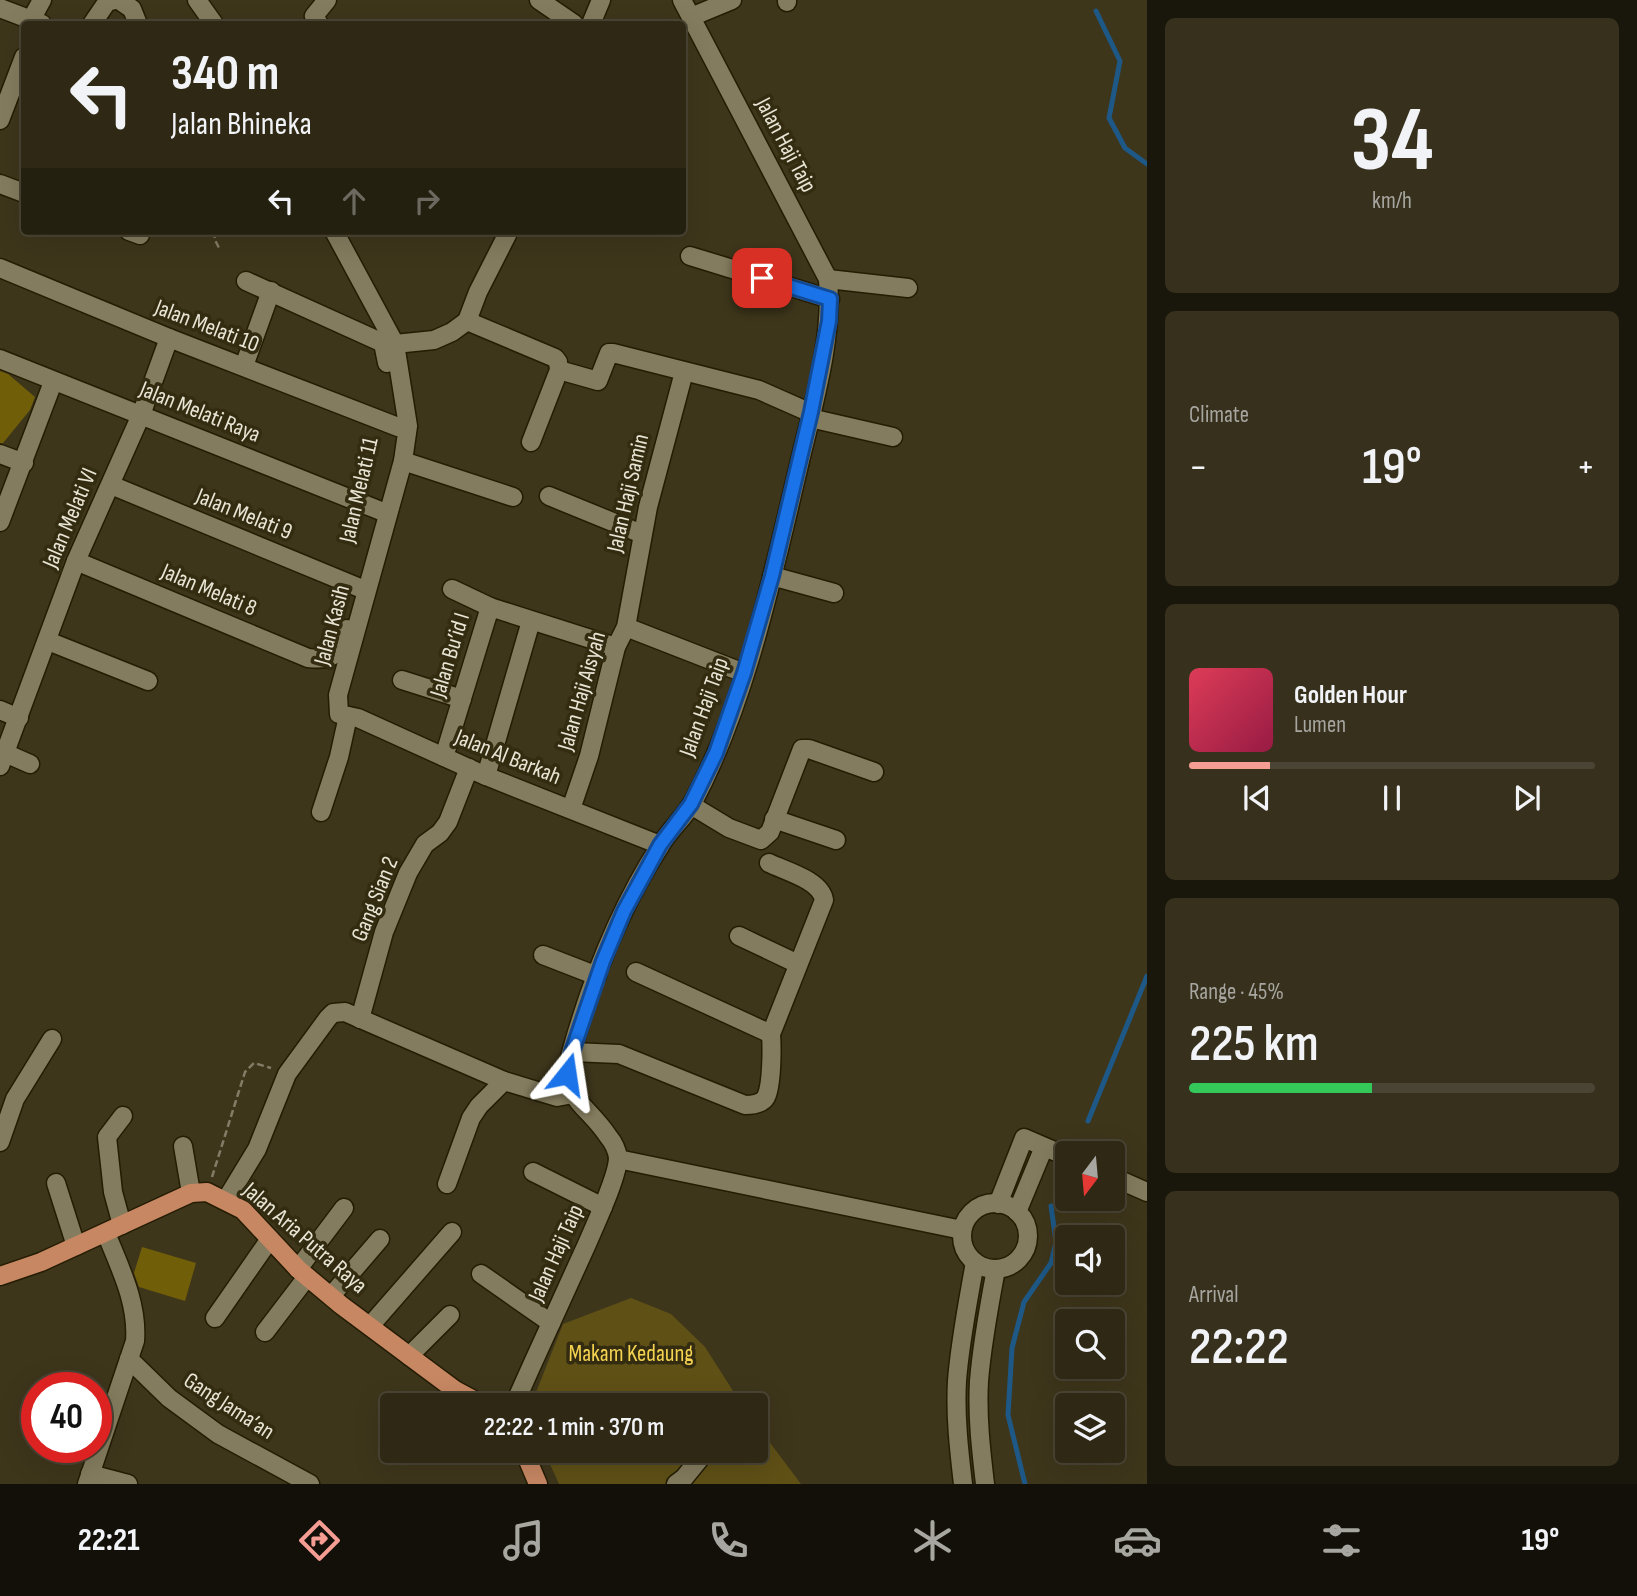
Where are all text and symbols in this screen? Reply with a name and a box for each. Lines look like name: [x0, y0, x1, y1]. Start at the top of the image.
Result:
text: 340 m: [171, 45, 279, 104]
icon: left: [56, 49, 147, 140]
text: 34: [1350, 87, 1434, 196]
street label: Jalan Haji Taip: [749, 92, 823, 197]
text: Jalan Bhineka: [171, 105, 312, 144]
icon: left: [262, 182, 300, 220]
icon: ahead: [335, 182, 373, 220]
icon: right: [408, 182, 446, 220]
text: km/h: [1372, 187, 1412, 215]
pin: [732, 248, 792, 308]
icon: arrive: [743, 259, 781, 297]
street label: Jalan Melati 10: [150, 293, 263, 359]
street label: Jalan Melati Raya: [135, 375, 264, 449]
text: Climate: [1189, 401, 1249, 429]
street label: Jalan Haji Samin: [601, 431, 655, 556]
street label: Jalan Melati 11: [333, 435, 385, 546]
text: 19°: [1362, 436, 1422, 499]
text: −: [1189, 445, 1208, 490]
text: +: [1576, 445, 1595, 490]
street label: Jalan Melati VI: [36, 464, 104, 573]
street label: Jalan Melati 9: [191, 482, 296, 546]
street label: Jalan Melati 8: [156, 557, 261, 623]
street label: Jalan Kasih: [308, 582, 356, 669]
street label: Jalan Bu’id I: [424, 609, 476, 701]
street label: Jalan Haji Aisyah: [551, 628, 612, 755]
street label: Jalan Haji Taip: [673, 654, 735, 761]
text: Golden Hour: [1294, 680, 1407, 711]
text: Lumen: [1294, 711, 1346, 739]
street label: Jalan Al Barkah: [450, 723, 565, 791]
icon: previous: [1238, 779, 1276, 817]
icon: pause: [1373, 779, 1411, 817]
icon: next: [1508, 779, 1546, 817]
street label: Gang Sian 2: [345, 853, 405, 945]
text: Range · 45%: [1189, 978, 1284, 1006]
text: 225 km: [1189, 1013, 1319, 1076]
position arrow: [530, 1037, 604, 1111]
north arrow: [1055, 1141, 1125, 1211]
map controls: [1055, 1141, 1125, 1463]
street label: Jalan Aria Putra Raya: [236, 1176, 373, 1300]
street label: Jalan Haji Taip: [522, 1200, 590, 1307]
button: sound: [1055, 1225, 1125, 1295]
text: Arrival: [1189, 1281, 1238, 1309]
button: search: [1055, 1309, 1125, 1379]
text: 22:22: [1189, 1316, 1289, 1379]
park label: Makam Kedaung: [569, 1340, 693, 1368]
street label: Gang Jama’an: [178, 1366, 280, 1446]
speed limit sign: 40: [21, 1372, 112, 1463]
button: layers: [1055, 1393, 1125, 1463]
text: 22:22 · 1 min · 370 m: [484, 1412, 664, 1443]
icon: directions: [295, 1516, 344, 1565]
icon: music: [499, 1516, 548, 1565]
icon: phone: [704, 1516, 753, 1565]
icon: climate: [908, 1516, 957, 1565]
icon: car: [1113, 1516, 1162, 1565]
icon: filters: [1317, 1516, 1366, 1565]
text: 22:21: [78, 1521, 140, 1560]
text: 19°: [1521, 1521, 1559, 1560]

